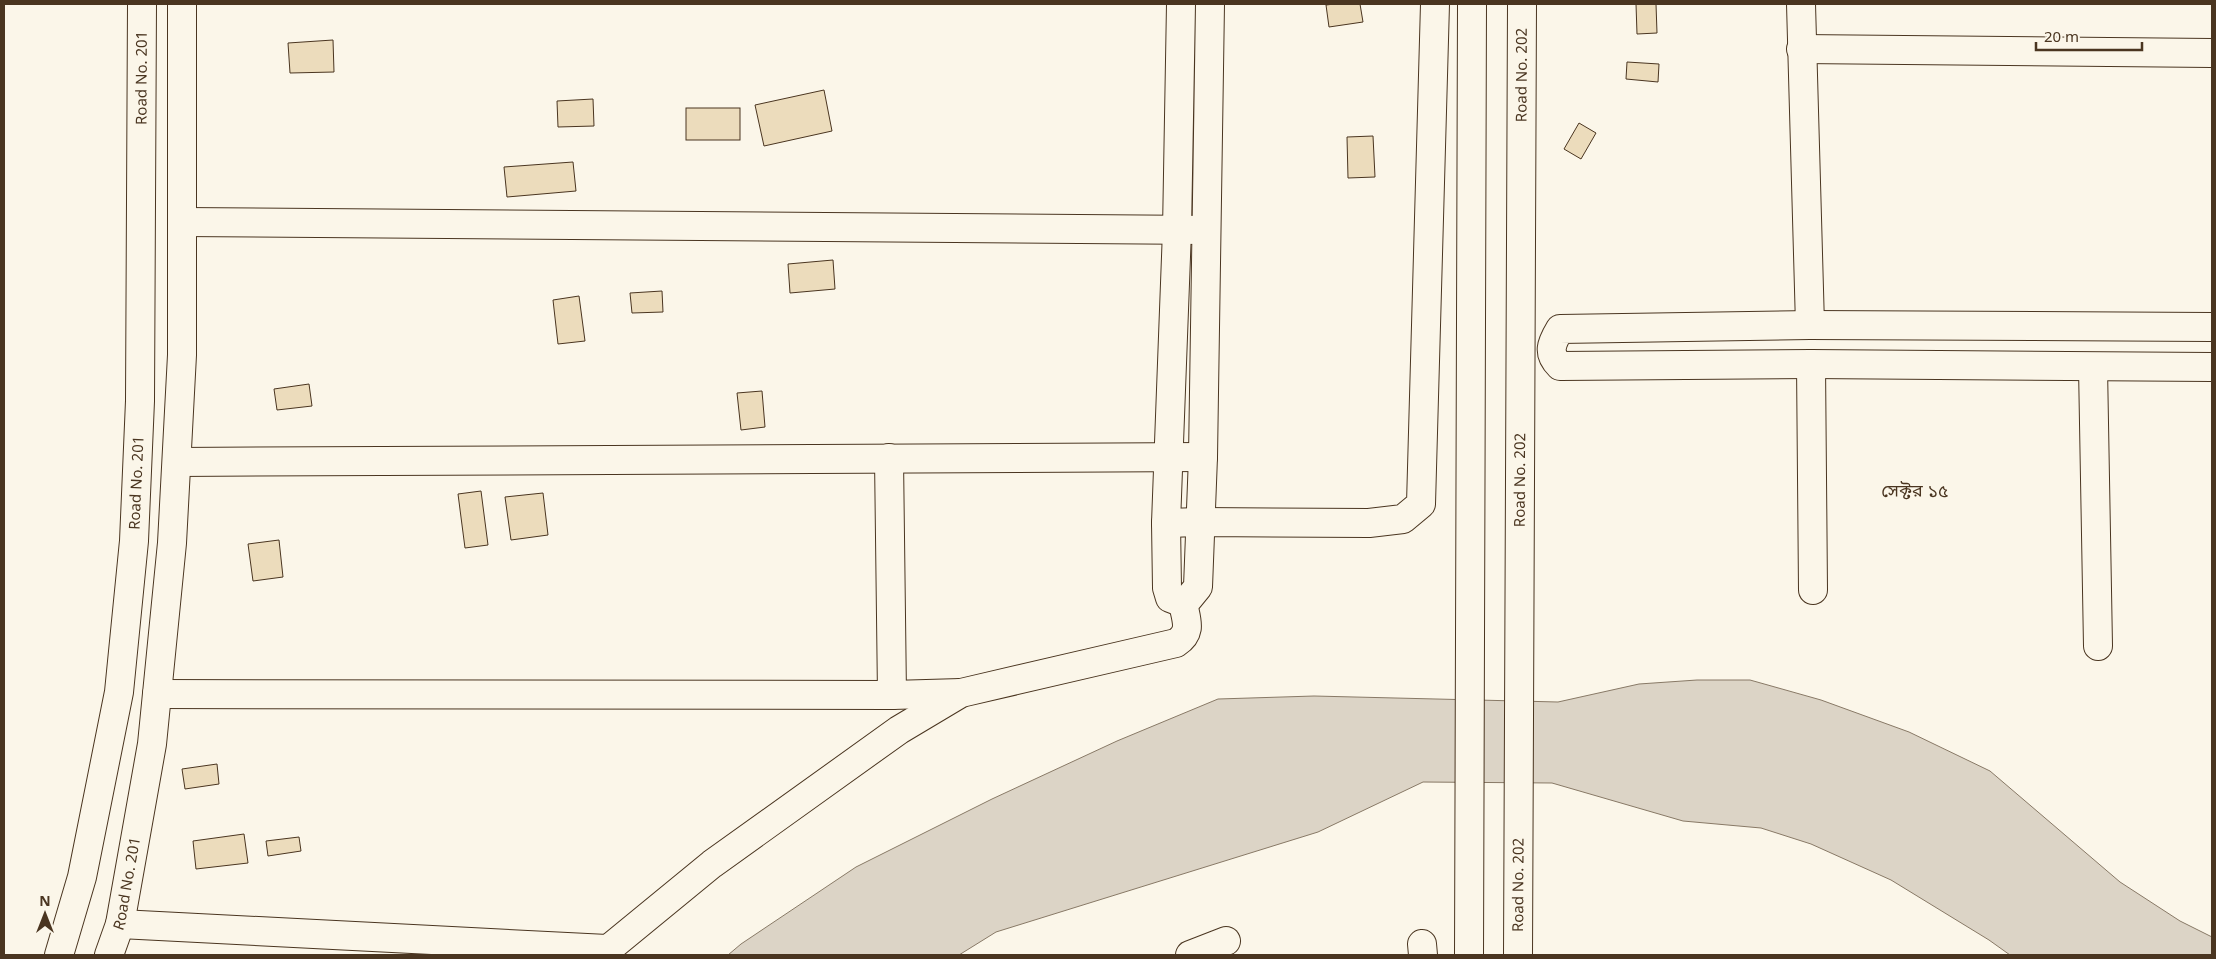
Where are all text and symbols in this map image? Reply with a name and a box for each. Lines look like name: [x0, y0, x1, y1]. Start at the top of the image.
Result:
scale bar: [2036, 20, 2142, 52]
text: 20 m: [2044, 26, 2079, 46]
street label: Road No. 202: [1511, 28, 1531, 122]
street label: Road No. 201: [130, 31, 151, 125]
street label: Road No. 202: [1509, 433, 1529, 527]
street label: Road No. 201: [123, 435, 148, 530]
district label: সেক্টর ১৫: [1881, 478, 1949, 502]
street label: Road No. 201: [108, 835, 144, 933]
street label: Road No. 202: [1507, 838, 1527, 932]
north arrow: [20, 889, 70, 939]
text: N: [39, 891, 51, 910]

